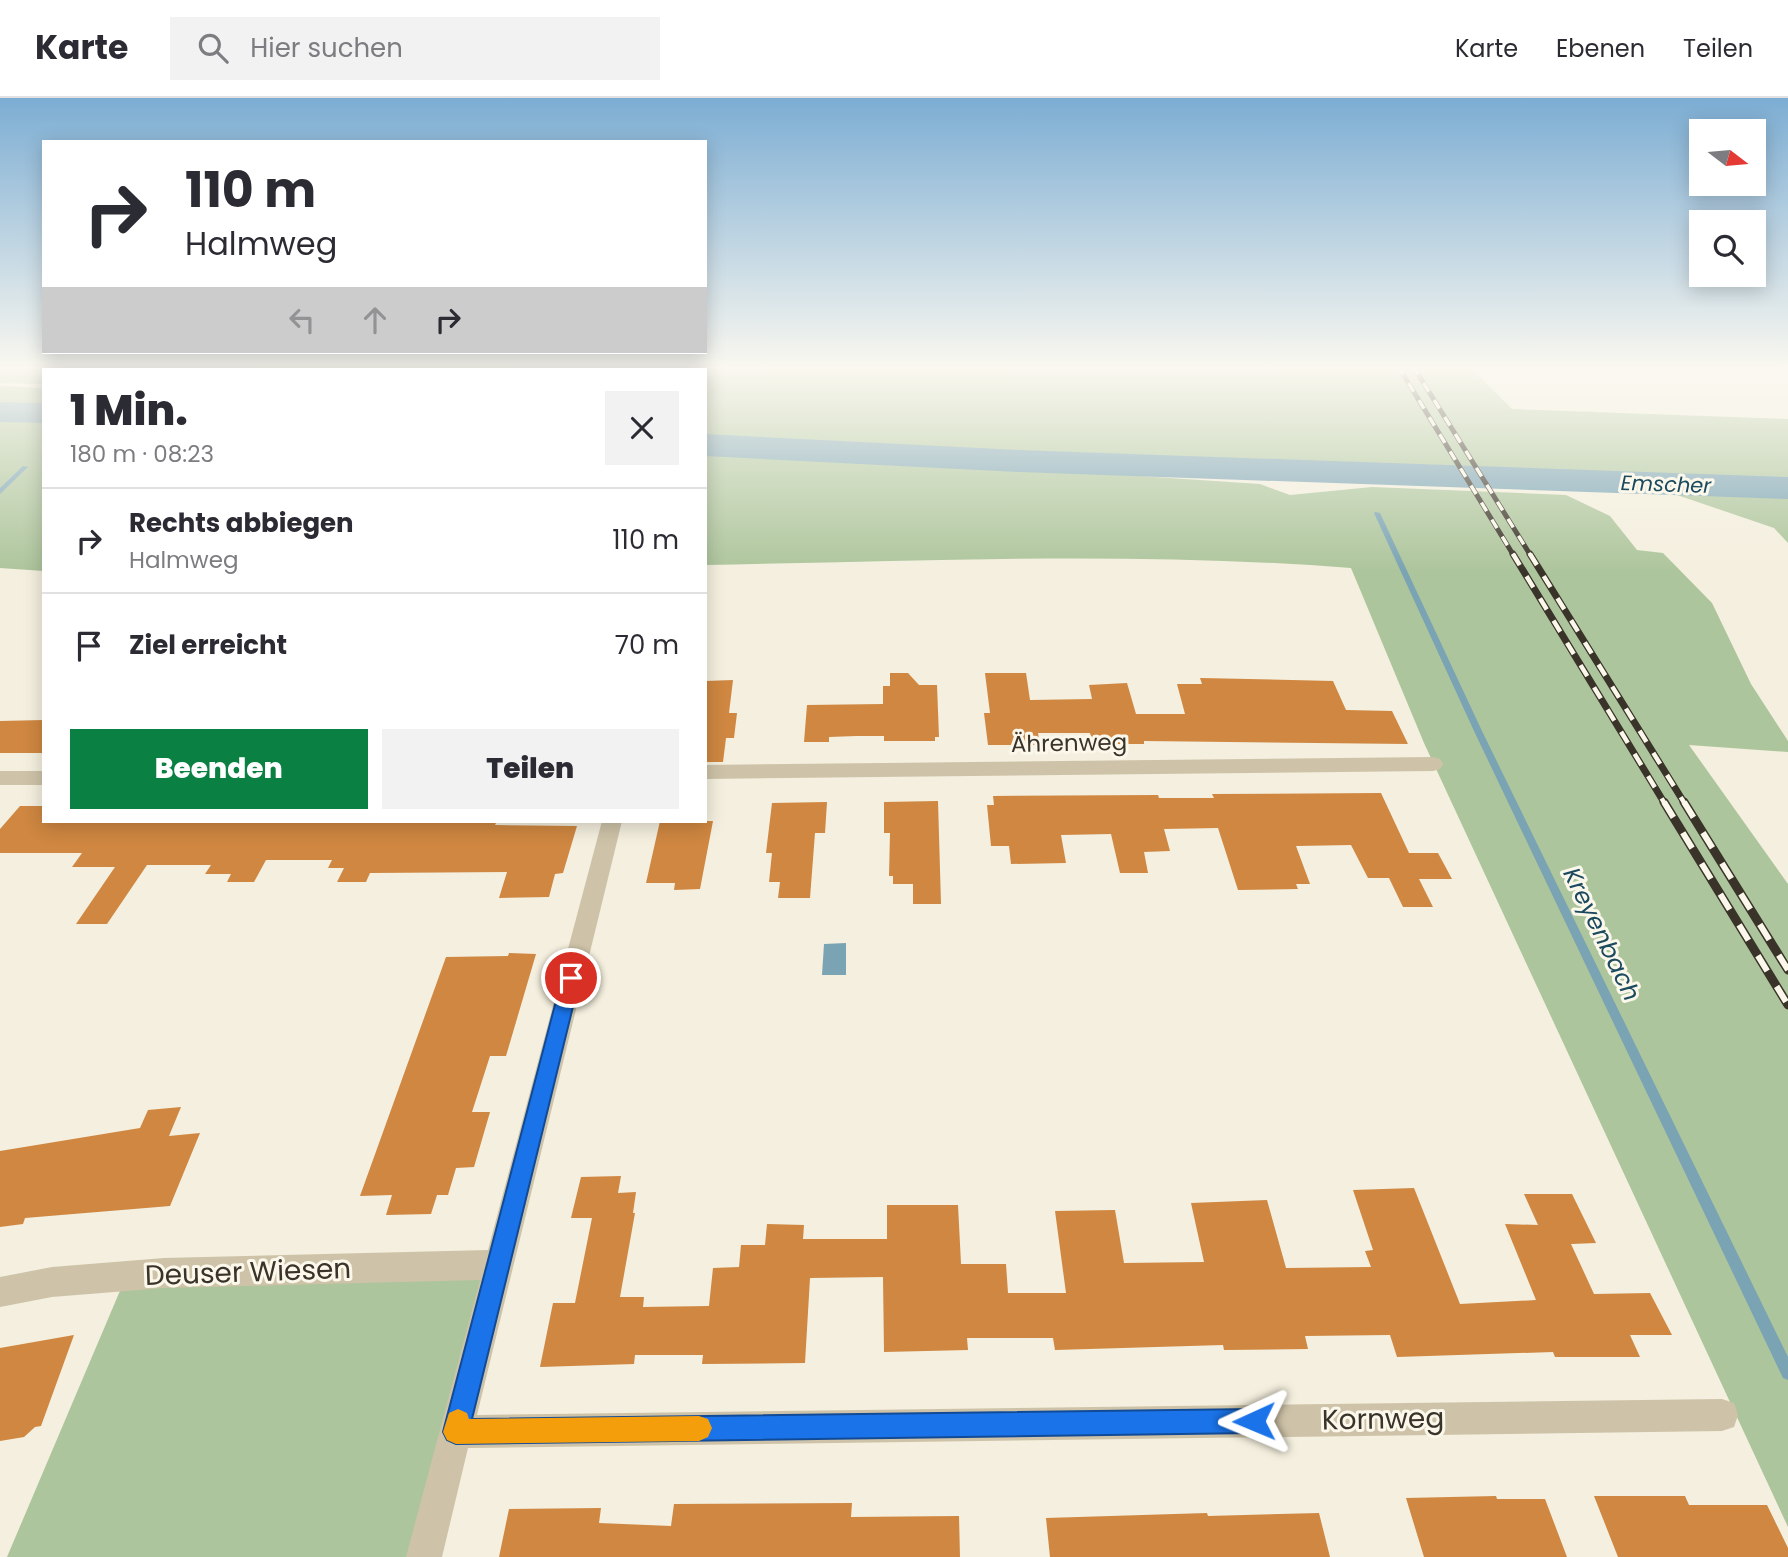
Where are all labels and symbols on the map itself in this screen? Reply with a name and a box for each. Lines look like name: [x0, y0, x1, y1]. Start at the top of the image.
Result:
north arrow: [1689, 119, 1766, 196]
water label: Emscher: [1620, 468, 1713, 500]
street label: Ährenweg: [1011, 726, 1127, 760]
water label: Kreyenbach: [1556, 862, 1648, 1006]
pin: [541, 948, 601, 1008]
street label: Deuser Wiesen: [144, 1249, 352, 1295]
position arrow: [1217, 1384, 1291, 1458]
street label: Kornweg: [1322, 1398, 1444, 1440]

